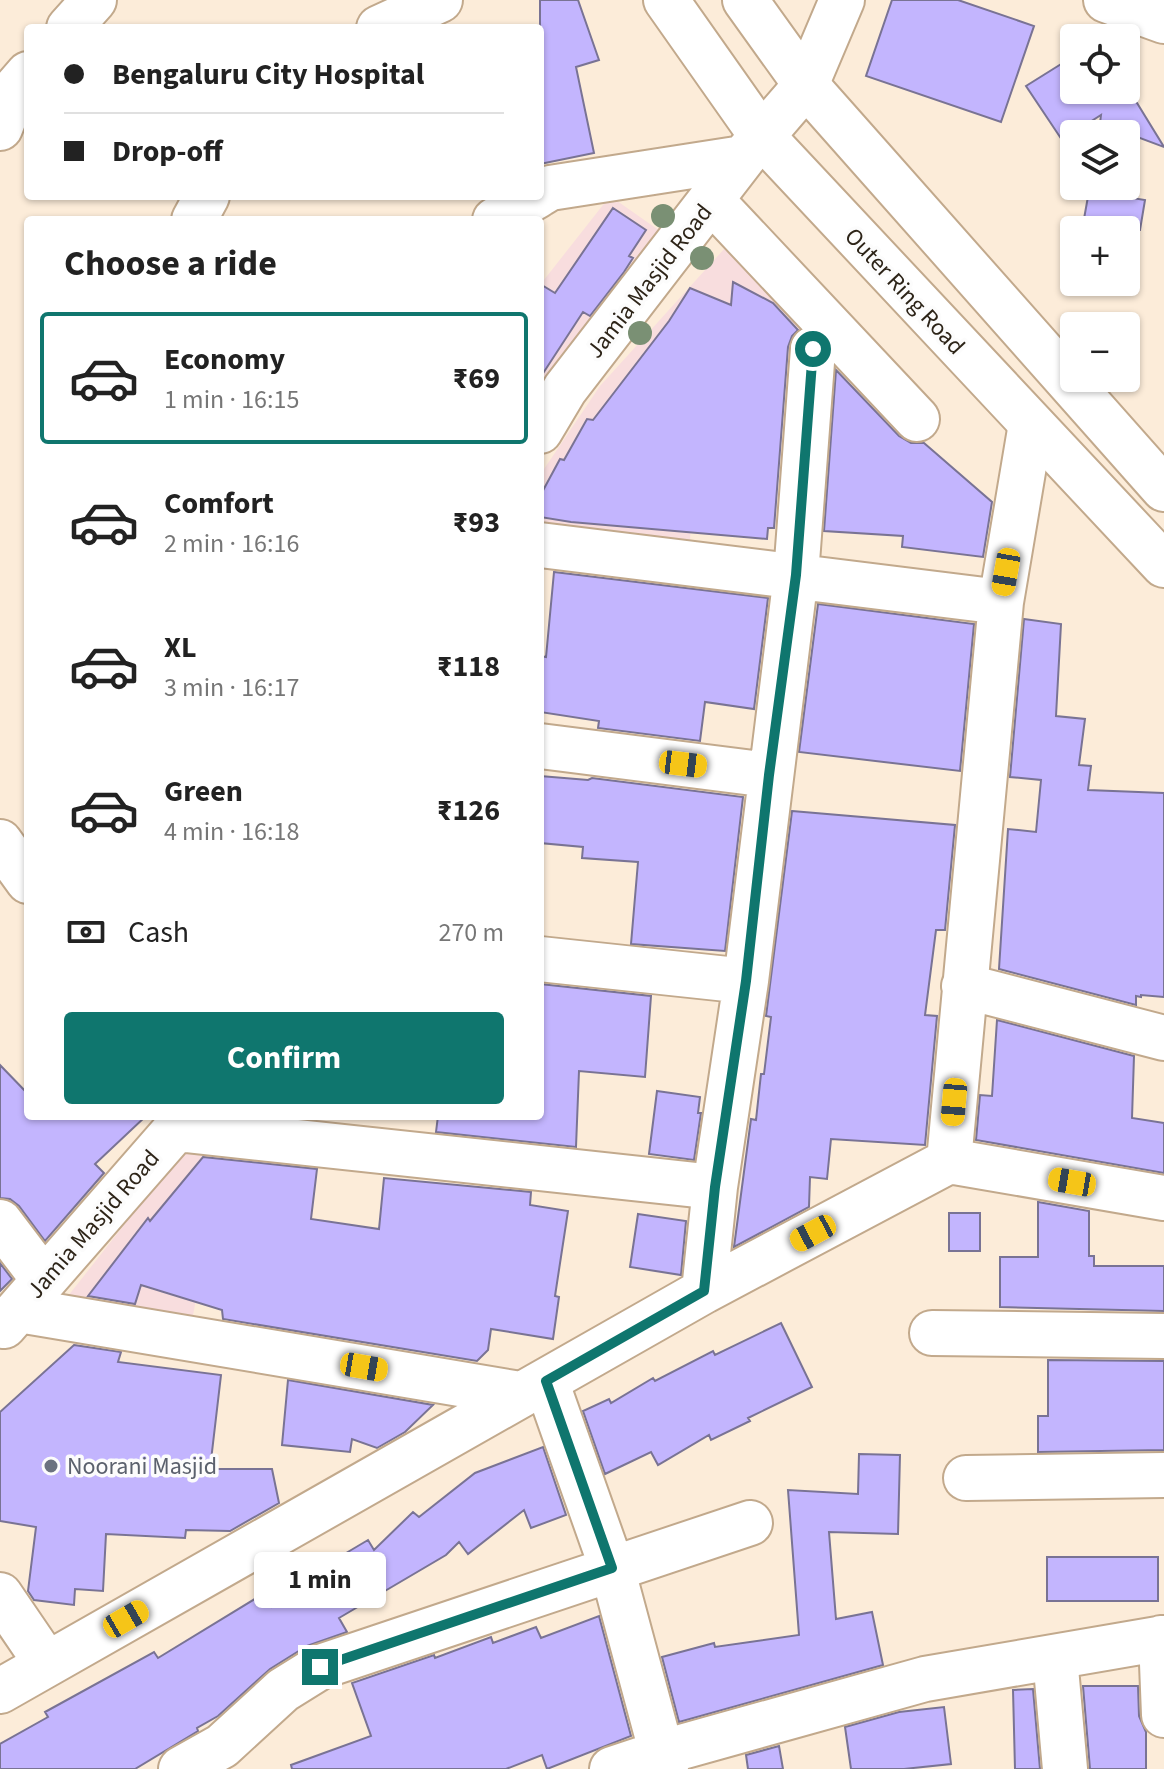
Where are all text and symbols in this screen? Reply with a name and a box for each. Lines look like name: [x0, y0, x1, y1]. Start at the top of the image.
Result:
map controls: [1060, 24, 1140, 392]
button: locate: [1060, 24, 1140, 104]
text: Bengaluru City Hospital: [112, 53, 424, 96]
button: layers: [1060, 120, 1140, 200]
text: Drop-off: [112, 130, 223, 173]
street label: Jamia Masjid Road: [578, 197, 721, 366]
button: +: [1060, 216, 1140, 296]
street label: Outer Ring Road: [836, 220, 973, 363]
text: Choose a ride: [64, 238, 277, 289]
button: −: [1060, 312, 1140, 392]
route start: [795, 331, 831, 367]
text: Economy: [164, 338, 285, 381]
icon: car: [68, 342, 140, 414]
text: ₹69: [452, 357, 500, 400]
text: 1 min · 16:15: [164, 381, 299, 418]
text: Comfort: [164, 482, 274, 525]
icon: car: [68, 486, 140, 558]
text: ₹93: [452, 501, 500, 544]
text: 2 min · 16:16: [164, 525, 299, 562]
car: [990, 546, 1022, 598]
text: XL: [164, 626, 197, 669]
icon: car: [68, 630, 140, 702]
text: ₹118: [437, 645, 500, 688]
text: 3 min · 16:17: [164, 669, 299, 706]
car: [658, 749, 708, 779]
text: Green: [164, 770, 243, 813]
icon: car: [68, 774, 140, 846]
text: ₹126: [437, 789, 500, 832]
text: 4 min · 16:18: [164, 813, 299, 850]
icon: cash: [64, 910, 108, 954]
text: Cash: [128, 911, 189, 954]
text: 270 m: [438, 914, 504, 951]
button: Confirm: [64, 1012, 504, 1104]
car: [940, 1077, 968, 1127]
street label: Jamia Masjid Road: [19, 1142, 168, 1307]
car: [1046, 1166, 1098, 1198]
car: [786, 1211, 840, 1255]
car: [338, 1351, 390, 1383]
place label: Noorani Masjid: [67, 1449, 217, 1484]
marker: Noorani Masjid: [42, 1457, 60, 1475]
callout: 1 min: [254, 1551, 386, 1607]
text: 1 min: [288, 1561, 352, 1598]
car: [99, 1597, 153, 1641]
route end: [302, 1649, 338, 1685]

